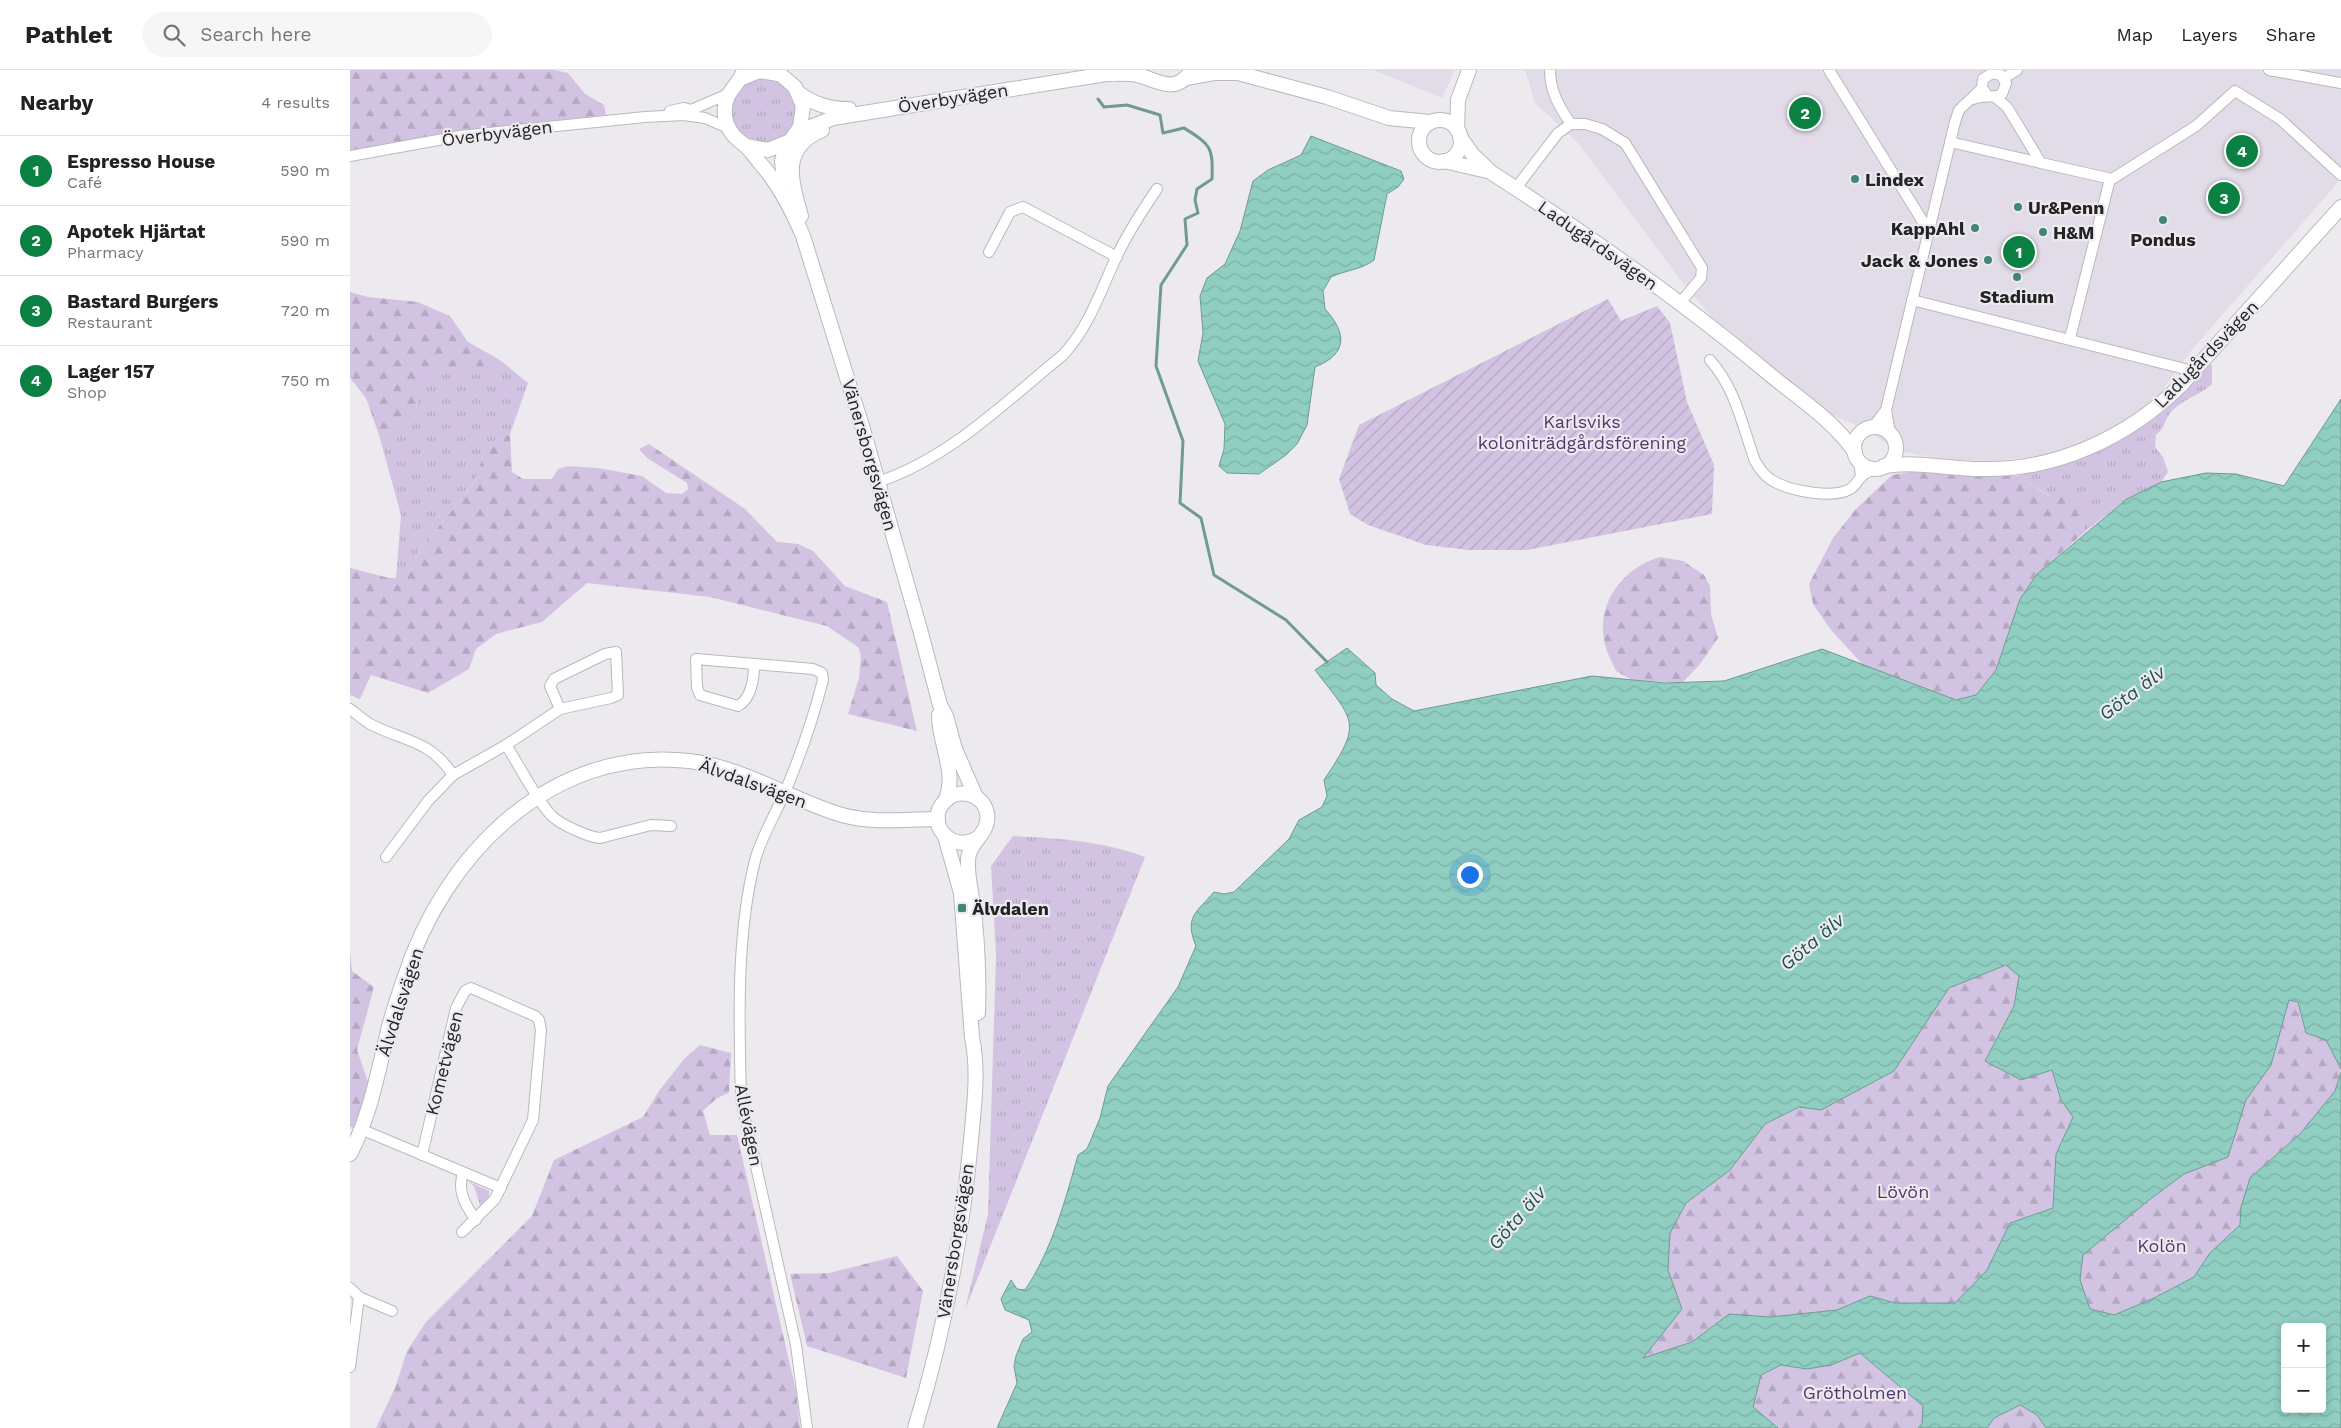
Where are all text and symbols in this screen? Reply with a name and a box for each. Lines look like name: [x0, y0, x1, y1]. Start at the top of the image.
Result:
search box: [142, 12, 492, 57]
text: Pathlet: [25, 21, 112, 49]
icon: search: [160, 21, 188, 49]
text: Search here: [200, 23, 312, 46]
text: Map: [2116, 24, 2153, 45]
text: Layers: [2181, 24, 2238, 45]
text: Share: [2266, 24, 2316, 45]
street label: Överbyvägen: [896, 79, 1010, 117]
text: Nearby: [20, 90, 93, 115]
text: 4 results: [261, 93, 330, 112]
pin: 2: [1789, 94, 1821, 132]
street label: Överbyvägen: [440, 116, 554, 150]
pin: 4: [2226, 132, 2258, 170]
text: Espresso House: [67, 150, 215, 173]
text: 1: [33, 161, 39, 180]
text: 590 m: [280, 161, 330, 180]
place label: Lindex: [1865, 169, 1924, 190]
text: Café: [67, 173, 102, 192]
marker: Lindex: [1849, 173, 1861, 185]
pin: 3: [2208, 179, 2240, 217]
street label: Ladugårdsvägen: [1534, 196, 1662, 294]
place label: Ur&Penn: [2028, 197, 2104, 218]
marker: Ur&Penn: [2012, 201, 2024, 213]
marker: Pondus: [2157, 214, 2169, 226]
place label: KappAhl: [1891, 218, 1965, 239]
text: Apotek Hjärtat: [67, 220, 205, 243]
marker: KappAhl: [1969, 222, 1981, 234]
place label: H&M: [2053, 222, 2094, 243]
marker: H&M: [2037, 226, 2049, 238]
place label: Pondus: [2130, 229, 2196, 250]
text: 2: [31, 231, 41, 250]
text: 590 m: [280, 231, 330, 250]
pin: 1: [2003, 233, 2035, 271]
text: Pharmacy: [67, 243, 143, 262]
place label: Jack & Jones: [1861, 250, 1978, 271]
marker: Jack & Jones: [1982, 254, 1994, 266]
marker: Stadium: [2011, 271, 2023, 283]
place label: Stadium: [1980, 286, 2054, 307]
text: Bastard Burgers: [67, 290, 219, 313]
street label: Ladugårdsvägen: [2149, 296, 2263, 412]
text: 3: [31, 301, 41, 320]
text: 720 m: [281, 301, 330, 320]
text: Restaurant: [67, 313, 153, 332]
text: Lager 157: [67, 360, 155, 383]
text: 4: [31, 371, 41, 390]
text: 750 m: [281, 371, 330, 390]
street label: Vänersborgsvägen: [838, 377, 902, 533]
text: Shop: [67, 383, 107, 402]
park label: Karlsviks koloniträdgårdsförening: [1478, 411, 1687, 453]
water label: Göta älv: [2095, 660, 2171, 725]
street label: Älvdalsvägen: [696, 754, 810, 812]
your location: [1457, 862, 1483, 888]
place label: Älvdalen: [972, 898, 1049, 919]
marker: Älvdalen: [956, 902, 968, 914]
water label: Göta älv: [1775, 908, 1850, 975]
street label: Älvdalsvägen: [373, 945, 427, 1059]
street label: Kometvägen: [421, 1009, 467, 1117]
street label: Allévägen: [731, 1082, 767, 1168]
street label: Vänersborgsvägen: [932, 1162, 978, 1320]
water label: Göta älv: [1483, 1180, 1552, 1254]
park label: Lövön: [1877, 1181, 1929, 1202]
park label: Kolön: [2137, 1235, 2187, 1256]
map controls: [2281, 1323, 2326, 1413]
button: +: [2281, 1323, 2326, 1368]
button: −: [2281, 1368, 2326, 1413]
park label: Grötholmen: [1803, 1382, 1907, 1403]

